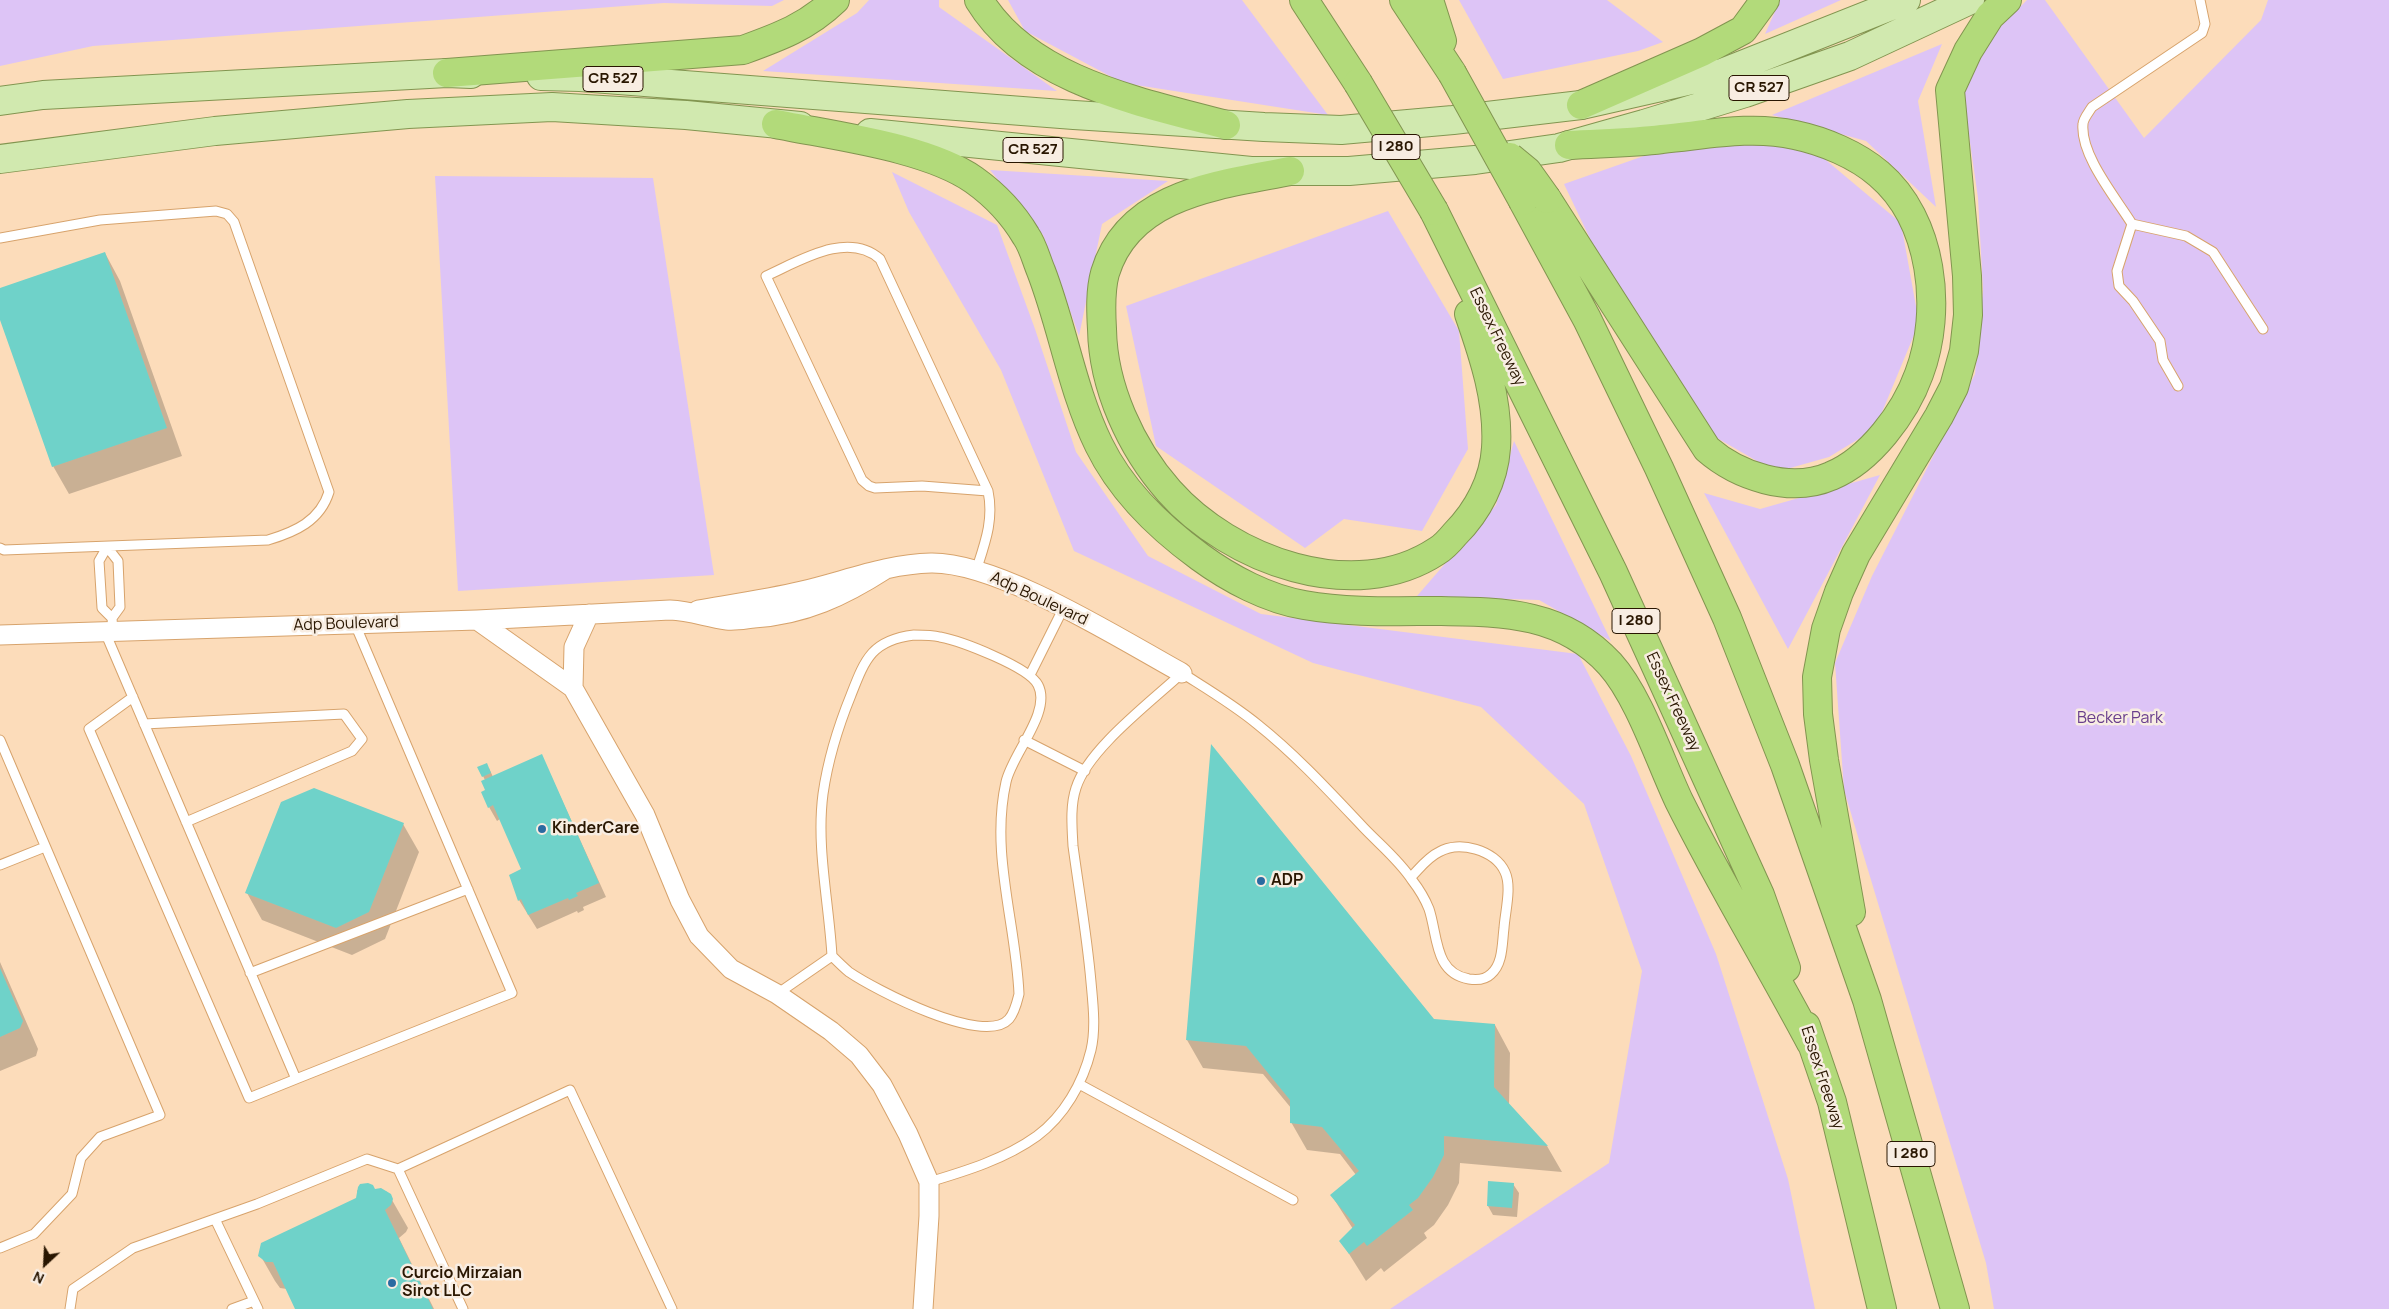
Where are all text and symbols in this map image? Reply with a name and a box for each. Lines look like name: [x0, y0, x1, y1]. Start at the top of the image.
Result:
road number: CR 527: [583, 66, 643, 92]
road number: CR 527: [1729, 76, 1789, 100]
road number: I 280: [1372, 134, 1420, 160]
road number: CR 527: [1003, 138, 1063, 162]
street label: Essex Freeway: [1465, 285, 1529, 389]
street label: Adp Boulevard: [987, 568, 1091, 630]
road number: I 280: [1612, 608, 1660, 634]
street label: Adp Boulevard: [293, 613, 399, 635]
street label: Essex Freeway: [1642, 649, 1704, 755]
park label: Becker Park: [2077, 709, 2163, 729]
place label: KinderCare: [552, 819, 639, 839]
marker: KinderCare: [536, 823, 548, 835]
place label: ADP: [1271, 871, 1303, 891]
marker: ADP: [1255, 875, 1267, 887]
street label: Essex Freeway: [1796, 1024, 1848, 1132]
road number: I 280: [1887, 1142, 1935, 1166]
north arrow: [20, 1239, 70, 1289]
place label: Curcio Mirzaian Sirot LLC: [402, 1264, 522, 1302]
text: N: [30, 1267, 47, 1289]
marker: Curcio Mirzaian Sirot LLC: [386, 1277, 398, 1289]

